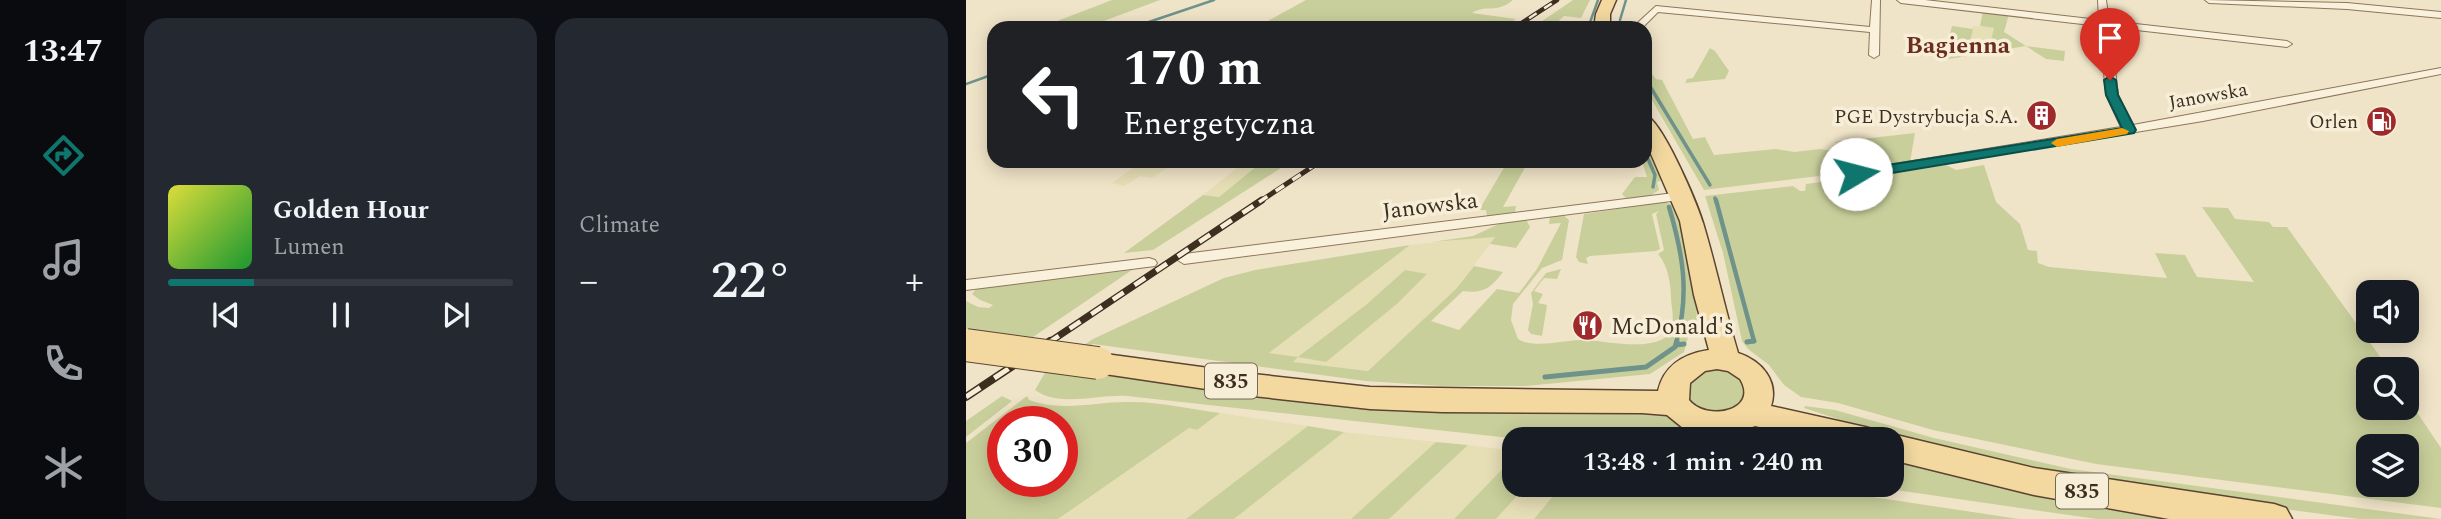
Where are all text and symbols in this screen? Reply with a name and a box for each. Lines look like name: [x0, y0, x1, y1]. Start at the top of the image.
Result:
pin: [2080, 8, 2140, 80]
icon: arrive: [2091, 19, 2129, 57]
text: 13:47: [23, 27, 103, 76]
district label: Bagienna: [1906, 28, 2011, 64]
text: 170 m: [1123, 32, 1262, 107]
icon: left: [1008, 49, 1099, 140]
street label: Janowska: [2167, 75, 2251, 118]
building icon: PGE Dystrybucja S.A.: [2024, 99, 2058, 133]
text: Energetyczna: [1123, 100, 1315, 149]
place label: PGE Dystrybucja S.A.: [1834, 103, 2018, 132]
fuel station icon: Orlen: [2364, 104, 2398, 138]
place label: Orlen: [2309, 108, 2358, 137]
icon: directions: [39, 131, 88, 180]
position arrow: [1819, 137, 1893, 211]
street label: Janowska: [1380, 183, 1480, 230]
text: Golden Hour: [273, 190, 429, 230]
text: Climate: [579, 208, 660, 243]
text: Lumen: [273, 230, 345, 265]
icon: music: [39, 235, 88, 284]
text: 22°: [711, 242, 792, 321]
text: −: [579, 253, 598, 311]
text: +: [905, 253, 924, 311]
map controls: [2356, 280, 2419, 497]
button: sound: [2356, 280, 2419, 343]
icon: previous: [207, 296, 245, 334]
icon: pause: [322, 296, 360, 334]
icon: next: [437, 296, 475, 334]
restaurant icon: McDonald's: [1571, 309, 1605, 343]
place label: McDonald's: [1611, 310, 1734, 345]
icon: phone: [39, 339, 88, 388]
button: search: [2356, 357, 2419, 420]
road number: 835: [1205, 364, 1257, 398]
speed limit sign: 30: [987, 406, 1078, 497]
button: layers: [2356, 434, 2419, 497]
text: 13:48 · 1 min · 240 m: [1583, 442, 1823, 482]
icon: climate: [39, 443, 88, 492]
road number: 835: [2056, 474, 2108, 508]

